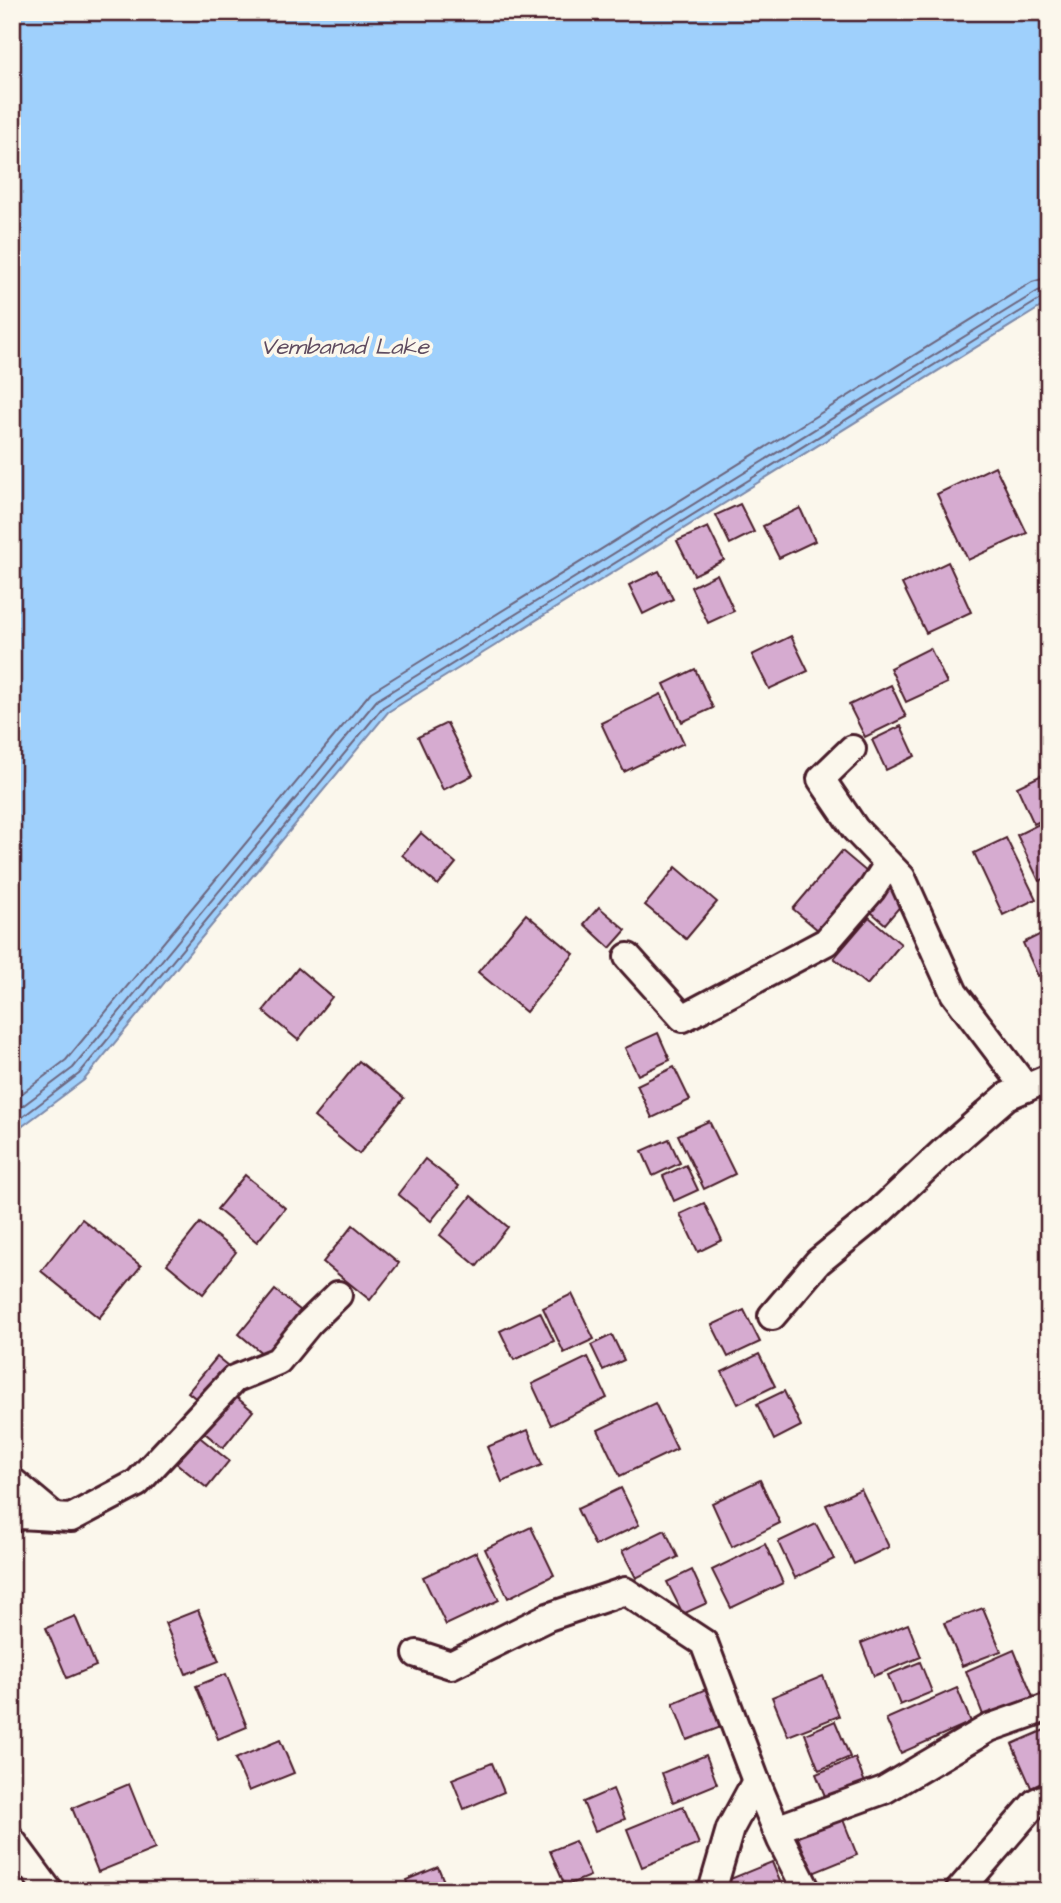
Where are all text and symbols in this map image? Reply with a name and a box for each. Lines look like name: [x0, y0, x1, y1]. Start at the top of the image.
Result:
water label: Vembanad Lake: [261, 331, 430, 363]

